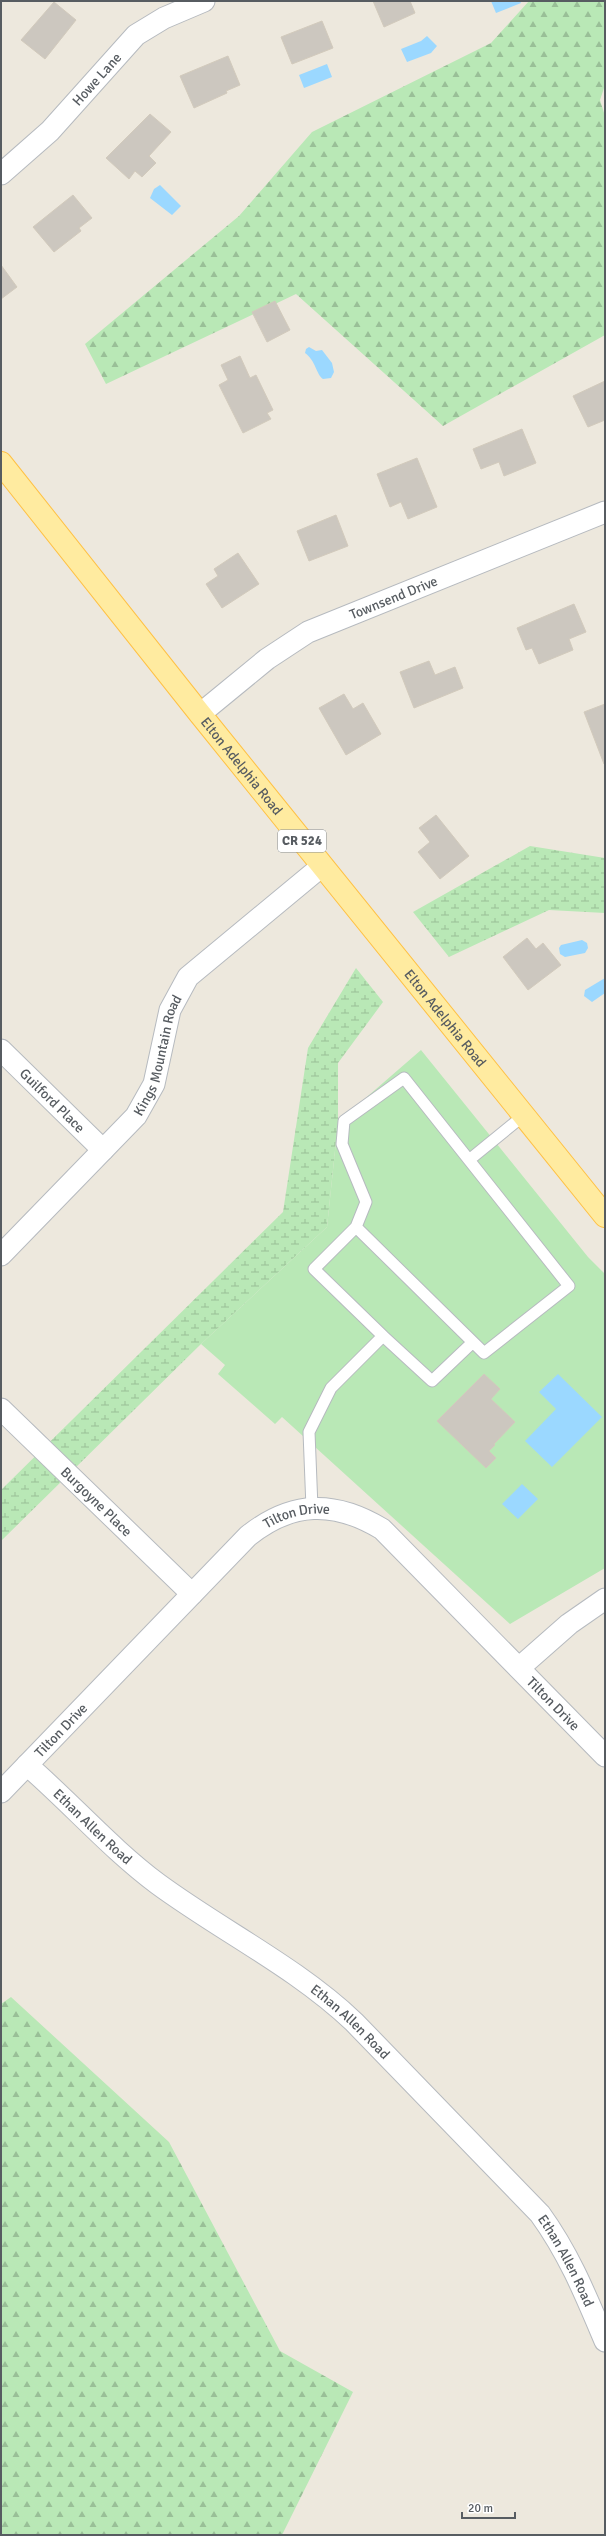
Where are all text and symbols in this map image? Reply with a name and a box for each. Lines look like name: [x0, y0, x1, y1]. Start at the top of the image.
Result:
street label: Howe Lane: [68, 49, 125, 109]
street label: Townsend Drive: [347, 572, 440, 623]
street label: Elton Adelphia Road: [197, 714, 286, 818]
road number: CR 524: [278, 830, 326, 852]
street label: Elton Adelphia Road: [401, 966, 490, 1070]
street label: Kings Mountain Road: [129, 992, 185, 1119]
street label: Guilford Place: [16, 1065, 89, 1136]
street label: Burgoyne Place: [57, 1463, 136, 1540]
street label: Tilton Drive: [260, 1500, 331, 1532]
street label: Tilton Drive: [523, 1673, 584, 1734]
street label: Tilton Drive: [31, 1699, 91, 1761]
street label: Ethan Allen Road: [50, 1785, 136, 1868]
street label: Ethan Allen Road: [307, 1980, 394, 2062]
street label: Ethan Allen Road: [535, 2211, 598, 2309]
scale bar: [462, 2494, 515, 2520]
text: 20 m: [468, 2501, 493, 2516]

